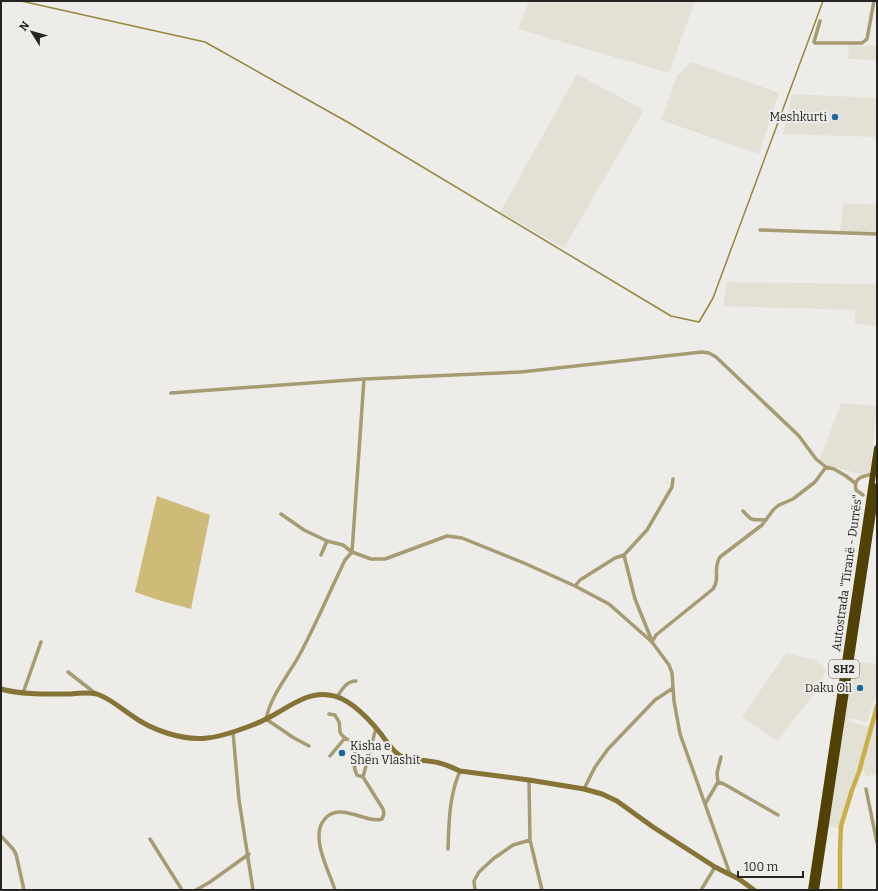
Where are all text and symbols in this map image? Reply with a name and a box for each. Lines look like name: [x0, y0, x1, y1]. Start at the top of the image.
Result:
north arrow: [12, 12, 52, 52]
text: N: [17, 19, 32, 34]
place label: Meshkurti: [769, 110, 827, 124]
marker: Meshkurti: [830, 112, 840, 122]
street label: Autostrada "Tiranë - Durrës": [829, 494, 865, 652]
road number: SH2: [829, 660, 859, 678]
place label: Daku Oil: [805, 681, 853, 695]
marker: Daku Oil: [855, 683, 865, 693]
place label: Kisha e Shën Vlashit: [350, 739, 421, 767]
marker: Kisha e Shën Vlashit: [337, 748, 347, 758]
scale bar: [738, 853, 803, 879]
text: 100 m: [744, 860, 779, 874]

